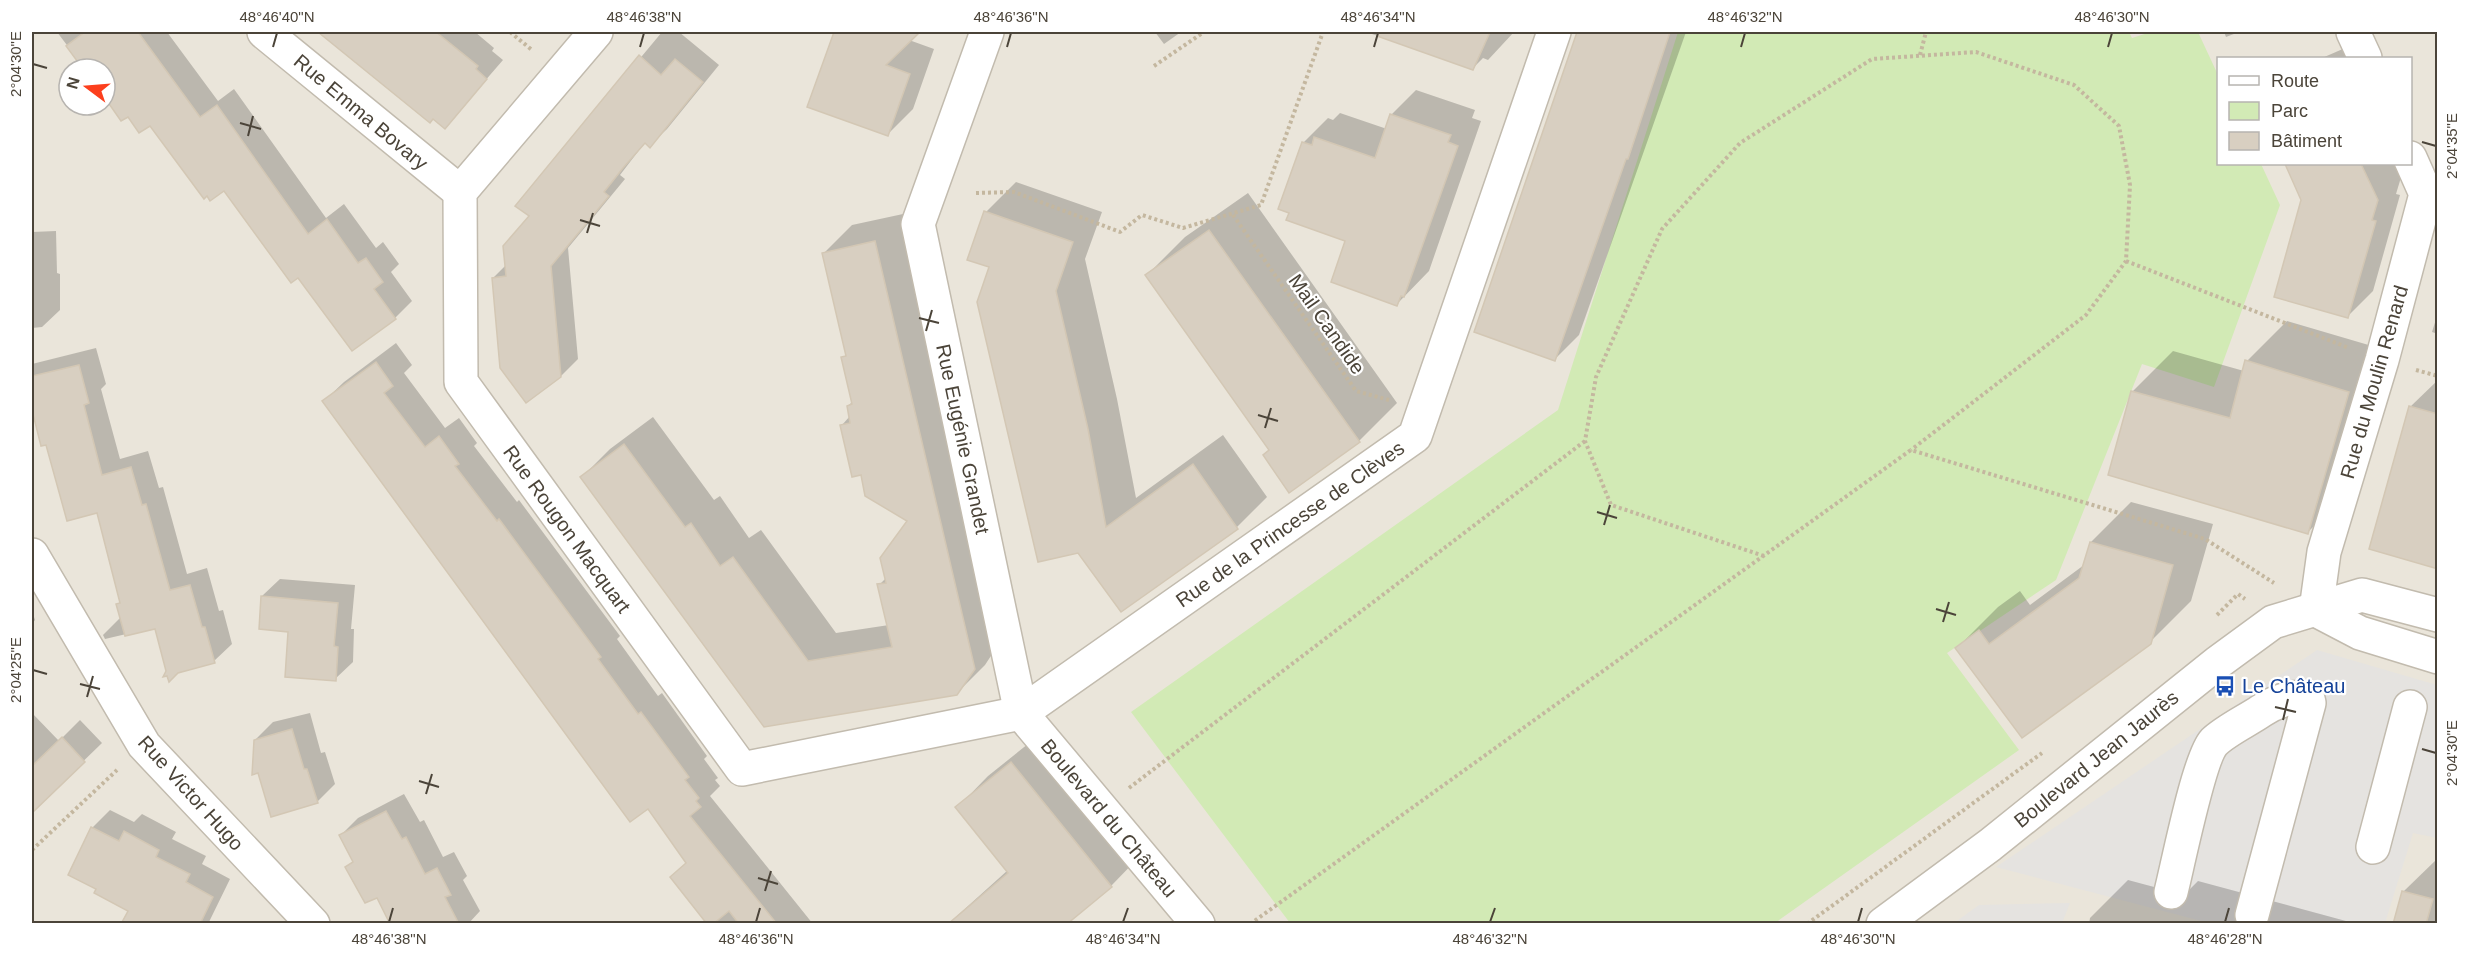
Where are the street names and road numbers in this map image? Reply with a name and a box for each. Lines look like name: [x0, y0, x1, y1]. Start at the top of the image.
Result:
street label: Rue Emma Bovary: [290, 50, 432, 174]
street label: Mail Candide: [1285, 270, 1369, 378]
street label: Rue du Moulin Renard: [2336, 283, 2412, 481]
street label: Rue Eugénie Grandet: [932, 342, 994, 536]
street label: Rue de la Princesse de Clèves: [1172, 437, 1408, 611]
street label: Rue Rougon Macquart: [499, 441, 635, 617]
street label: Boulevard Jean Jaurès: [2010, 686, 2182, 832]
street label: Rue Victor Hugo: [134, 731, 248, 855]
street label: Boulevard du Château: [1037, 735, 1181, 901]

